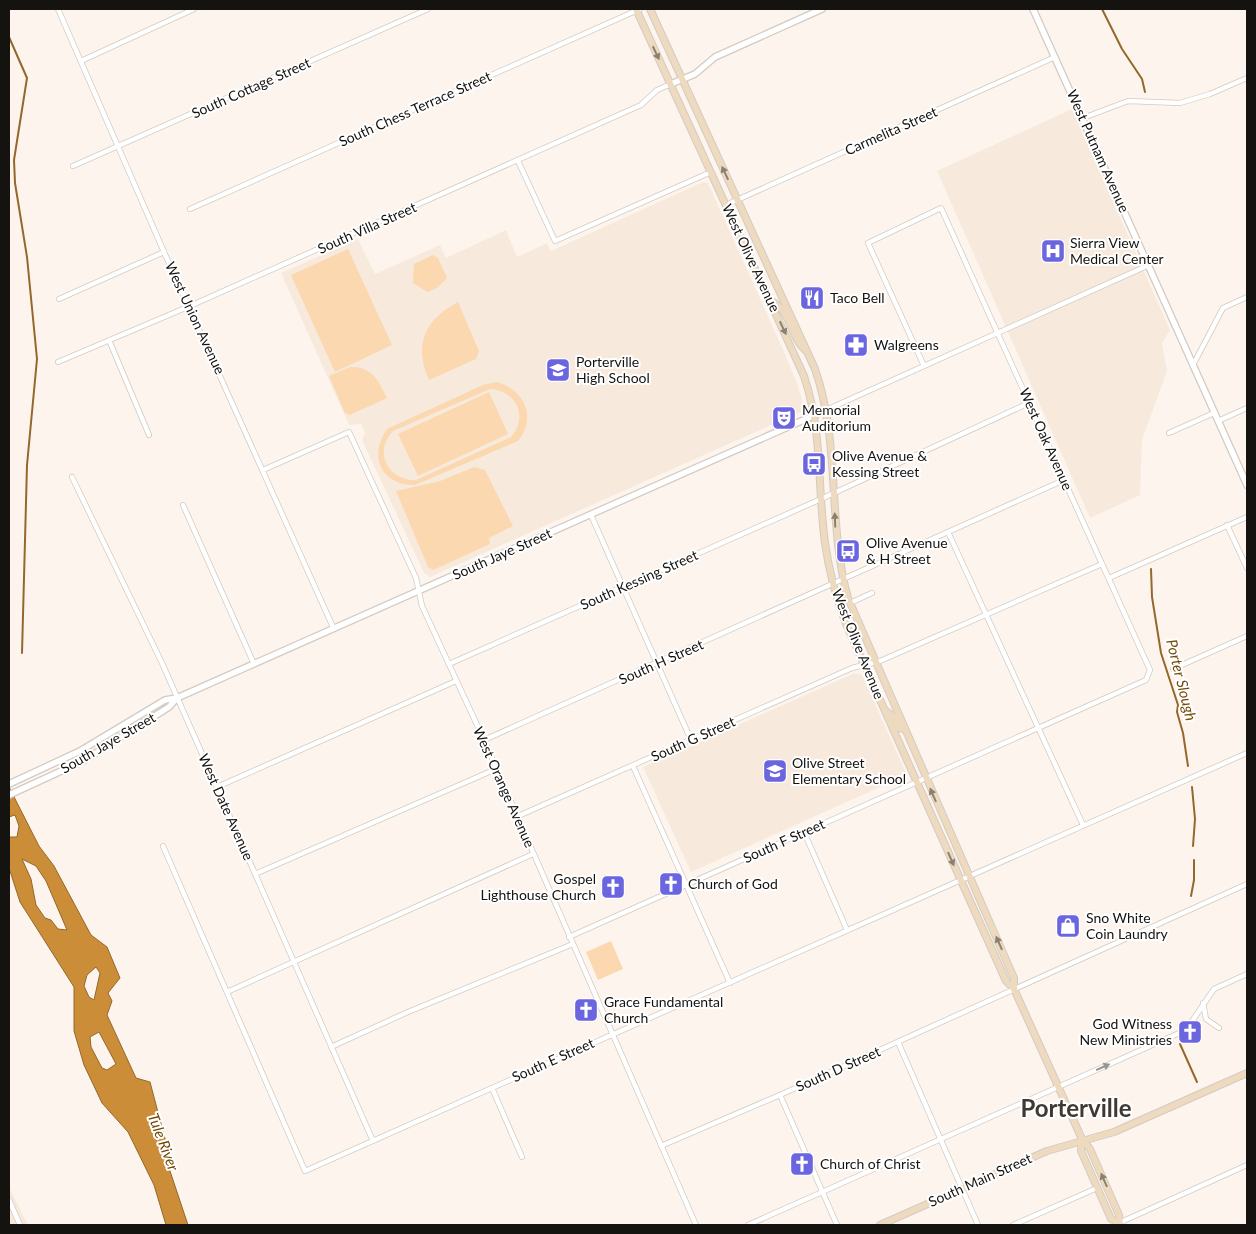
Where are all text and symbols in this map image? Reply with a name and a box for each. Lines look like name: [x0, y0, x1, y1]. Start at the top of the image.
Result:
one-way arrow: [653, 46, 661, 60]
street label: South Cottage Street: [189, 54, 313, 121]
street label: South Chess Terrace Street: [336, 67, 494, 150]
street label: West Putnam Avenue: [1064, 87, 1133, 215]
street label: Carmelita Street: [842, 103, 940, 159]
one-way arrow: [721, 166, 729, 180]
street label: South Villa Street: [315, 198, 419, 257]
street label: West Olive Avenue: [719, 201, 784, 315]
place label: Sierra View Medical Center: [1070, 234, 1164, 267]
hospital icon: Sierra View Medical Center: [1040, 238, 1066, 264]
street label: West Union Avenue: [162, 259, 229, 377]
restaurant icon: Taco Bell: [799, 285, 825, 311]
place label: Taco Bell: [830, 289, 885, 306]
one-way arrow: [779, 321, 787, 335]
pharmacy icon: Walgreens: [843, 332, 869, 358]
place label: Walgreens: [874, 336, 939, 353]
place label: Porterville High School: [576, 353, 650, 386]
school or university icon: Porterville High School: [545, 357, 571, 383]
street label: West Oak Avenue: [1016, 385, 1077, 493]
place label: Memorial Auditorium: [802, 401, 871, 434]
theatre icon: Memorial Auditorium: [771, 405, 797, 431]
place label: Olive Avenue & Kessing Street: [832, 447, 927, 480]
bus stop icon: Olive Avenue & Kessing Street: [801, 451, 827, 477]
one-way arrow: [831, 511, 839, 527]
street label: South Jaye Street: [450, 524, 554, 583]
place label: Olive Avenue & H Street: [866, 534, 948, 567]
bus stop icon: Olive Avenue & H Street: [835, 538, 861, 564]
street label: South Kessing Street: [577, 546, 700, 613]
street label: West Olive Avenue: [829, 586, 888, 701]
street label: South H Street: [616, 635, 706, 688]
water label: Porter Slough: [1163, 637, 1201, 722]
street label: South Jaye Street: [57, 709, 158, 777]
street label: South G Street: [648, 712, 738, 765]
street label: West Orange Avenue: [470, 724, 539, 850]
street label: West Date Avenue: [195, 751, 258, 863]
place label: Olive Street Elementary School: [792, 754, 906, 787]
school or university icon: Olive Street Elementary School: [762, 758, 788, 784]
one-way arrow: [929, 788, 937, 802]
street label: South F Street: [740, 815, 827, 866]
one-way arrow: [947, 852, 955, 866]
place label: Gospel Lighthouse Church: [481, 870, 596, 903]
church icon: Church of God: [658, 871, 684, 897]
church icon: Gospel Lighthouse Church: [600, 874, 626, 900]
place label: Church of God: [688, 875, 778, 892]
place label: Sno White Coin Laundry: [1086, 909, 1169, 942]
shop icon: Sno White Coin Laundry: [1055, 913, 1081, 939]
one-way arrow: [995, 936, 1003, 950]
place label: Grace Fundamental Church: [604, 993, 723, 1026]
church icon: Grace Fundamental Church: [573, 997, 599, 1023]
place label: God Witness New Ministries: [1079, 1015, 1172, 1048]
church icon: God Witness New Ministries: [1177, 1019, 1203, 1045]
street label: South E Street: [509, 1034, 597, 1085]
street label: South D Street: [793, 1042, 883, 1095]
one-way arrow: [1096, 1063, 1110, 1071]
district label: Porterville: [1020, 1093, 1132, 1122]
water label: Tule River: [145, 1110, 183, 1174]
street label: South Main Street: [926, 1149, 1034, 1210]
church icon: Church of Christ: [789, 1151, 815, 1177]
place label: Church of Christ: [820, 1155, 921, 1172]
one-way arrow: [1099, 1173, 1107, 1187]

